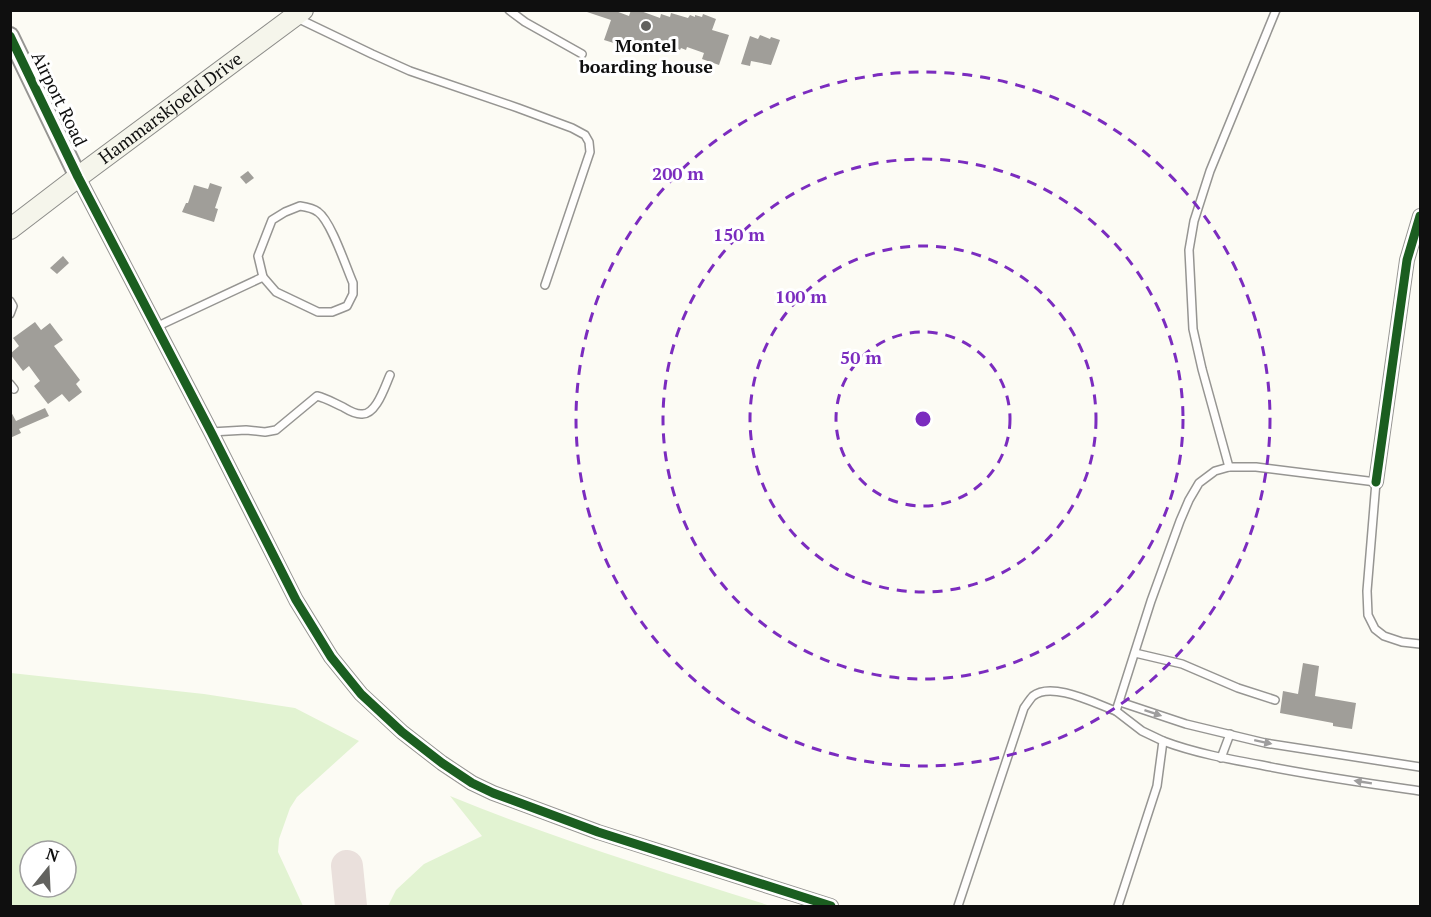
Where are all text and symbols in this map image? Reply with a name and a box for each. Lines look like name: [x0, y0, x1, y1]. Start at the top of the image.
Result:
marker: Montel boarding house: [639, 19, 653, 33]
place label: Montel boarding house: [578, 33, 713, 78]
street label: Hammarskjoeld Drive: [93, 46, 247, 169]
street label: Airport Road: [27, 47, 93, 150]
text: 200 m: [652, 161, 704, 185]
text: 150 m: [713, 222, 765, 246]
text: 100 m: [775, 284, 827, 308]
text: 50 m: [840, 345, 882, 369]
centre of rings: [913, 409, 933, 429]
one-way arrow: [1144, 708, 1162, 718]
one-way arrow: [1254, 738, 1273, 747]
one-way arrow: [1353, 778, 1372, 787]
north arrow: [18, 839, 78, 899]
text: N: [43, 842, 62, 867]

